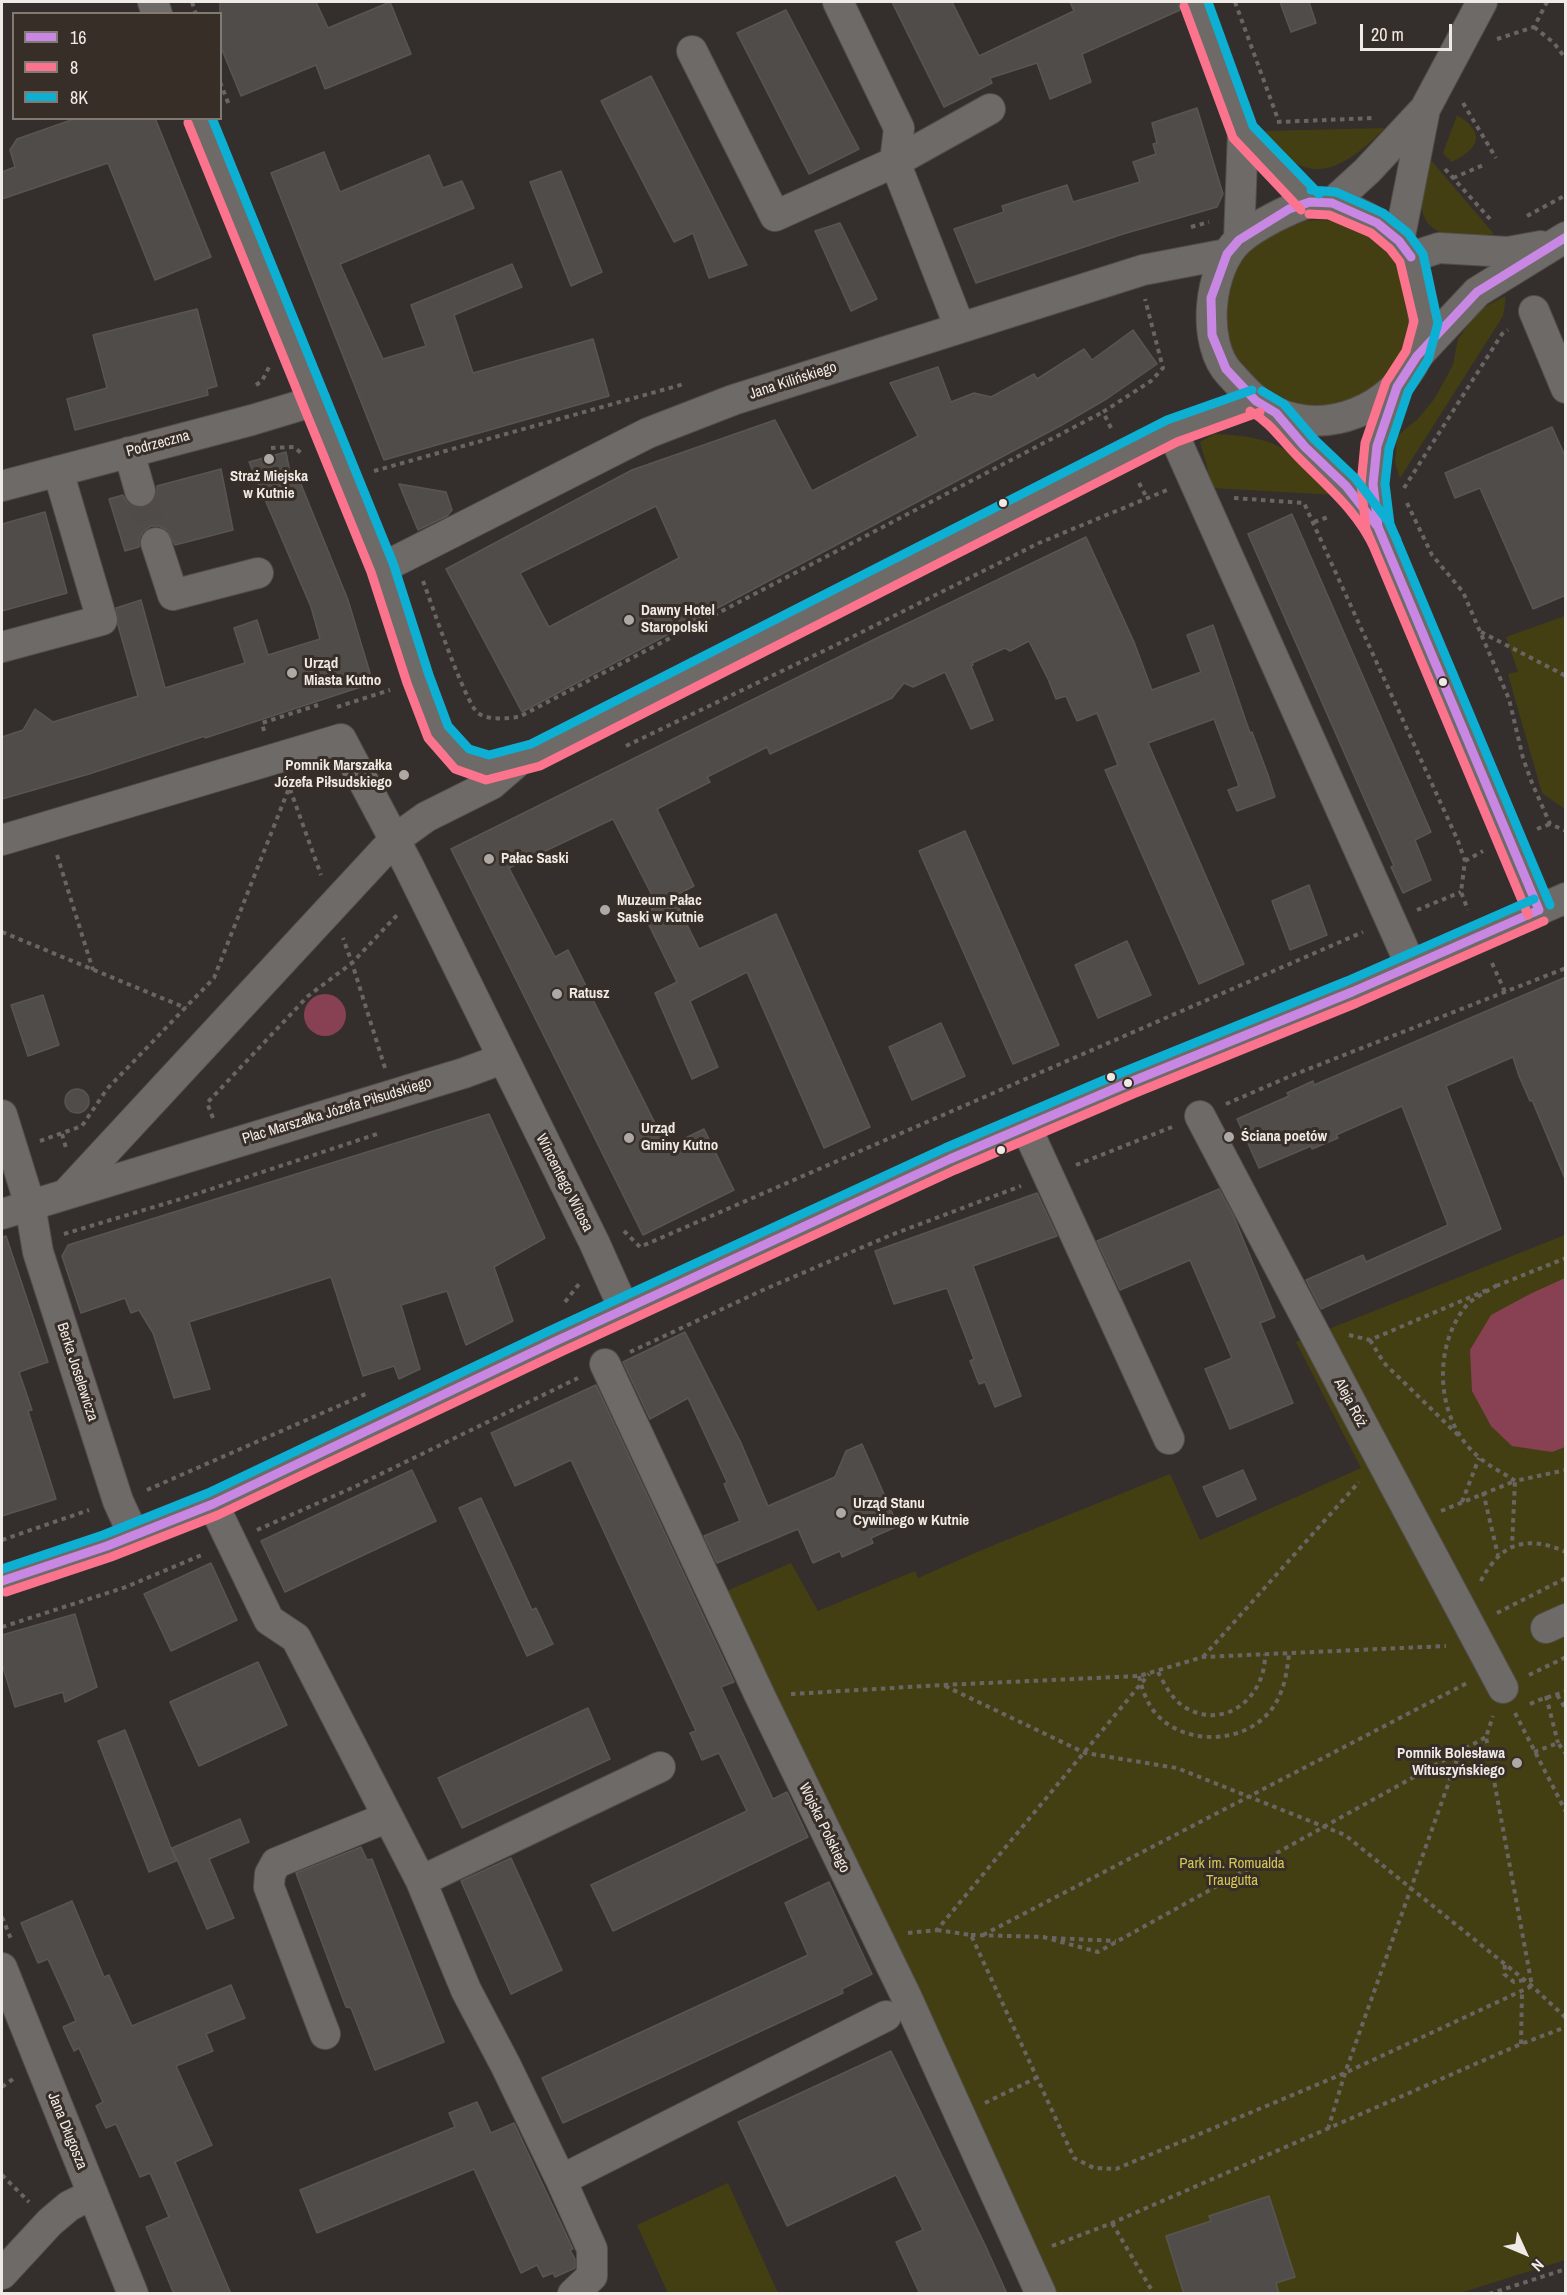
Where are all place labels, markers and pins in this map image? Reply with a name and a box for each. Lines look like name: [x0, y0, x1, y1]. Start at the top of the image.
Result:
marker: Straż Miejska w Kutnie: [262, 452, 276, 466]
place label: Straż Miejska w Kutnie: [230, 468, 308, 503]
unlabelled marker: [997, 497, 1009, 509]
place label: Dawny Hotel Staropolski: [641, 602, 715, 637]
marker: Dawny Hotel Staropolski: [622, 613, 636, 627]
place label: Urząd Miasta Kutno: [304, 655, 381, 690]
marker: Urząd Miasta Kutno: [285, 666, 299, 680]
unlabelled marker: [1437, 676, 1449, 688]
place label: Pomnik Marszałka Józefa Piłsudskiego: [274, 757, 392, 792]
marker: Pomnik Marszałka Józefa Piłsudskiego: [397, 768, 411, 782]
place label: Pałac Saski: [501, 850, 569, 868]
marker: Pałac Saski: [482, 852, 496, 866]
place label: Muzeum Pałac Saski w Kutnie: [617, 892, 704, 927]
marker: Muzeum Pałac Saski w Kutnie: [598, 903, 612, 917]
place label: Ratusz: [569, 985, 609, 1003]
marker: Ratusz: [550, 987, 564, 1001]
unlabelled marker: [1105, 1071, 1117, 1083]
unlabelled marker: [1122, 1077, 1134, 1089]
place label: Urząd Gminy Kutno: [641, 1120, 718, 1155]
place label: Ściana poetów: [1241, 1128, 1327, 1146]
marker: Ściana poetów: [1222, 1130, 1236, 1144]
marker: Urząd Gminy Kutno: [622, 1131, 636, 1145]
unlabelled marker: [995, 1144, 1007, 1156]
place label: Urząd Stanu Cywilnego w Kutnie: [853, 1495, 969, 1530]
marker: Urząd Stanu Cywilnego w Kutnie: [834, 1506, 848, 1520]
place label: Pomnik Bolesława Wituszyńskiego: [1397, 1745, 1505, 1780]
marker: Pomnik Bolesława Wituszyńskiego: [1510, 1756, 1524, 1770]

